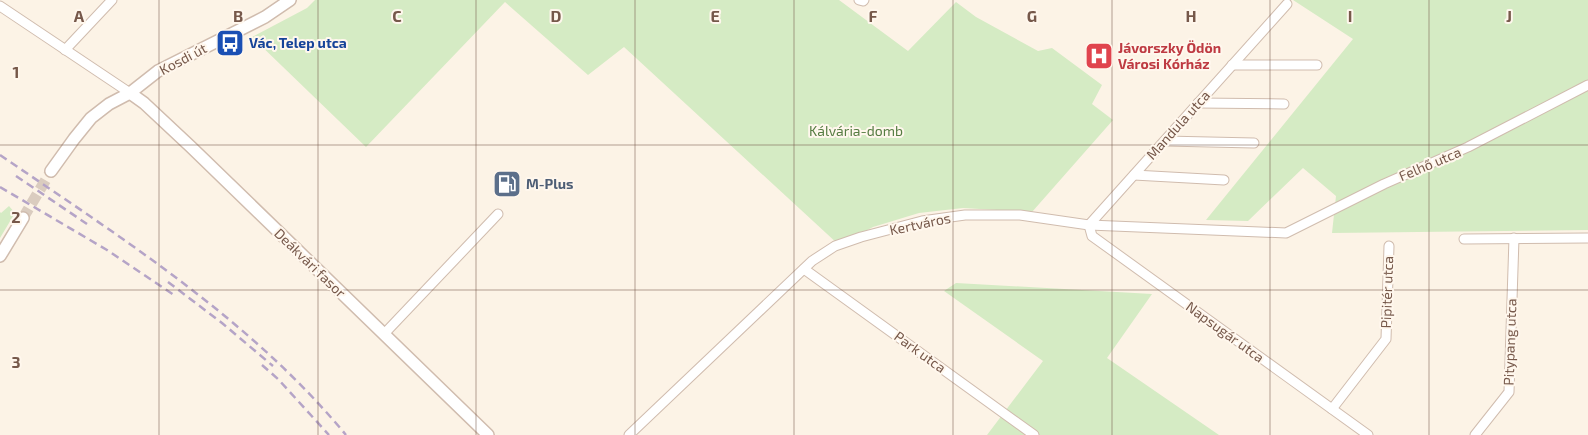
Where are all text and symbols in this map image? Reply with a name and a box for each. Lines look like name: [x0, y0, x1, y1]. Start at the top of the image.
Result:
text: A: [74, 6, 85, 25]
text: B: [233, 6, 243, 25]
text: C: [392, 6, 402, 25]
text: D: [551, 6, 562, 25]
text: E: [710, 6, 720, 25]
text: F: [869, 6, 878, 25]
text: G: [1027, 6, 1037, 25]
text: H: [1185, 6, 1197, 25]
text: I: [1348, 6, 1352, 25]
text: J: [1506, 6, 1512, 25]
bus stop icon: Vác, Telep utca: [215, 28, 245, 58]
place label: Vác, Telep utca: [249, 34, 347, 51]
street label: Kosdi út: [156, 39, 209, 78]
place label: Jávorszky Ödön Városi Kórház: [1118, 39, 1221, 72]
hospital icon: Jávorszky Ödön Városi Kórház: [1084, 41, 1114, 71]
text: 1: [13, 62, 19, 81]
street label: Mandula utca: [1142, 87, 1213, 163]
park label: Kálvária-domb: [809, 122, 903, 139]
street label: Felhő utca: [1396, 143, 1464, 184]
fuel station icon: M-Plus: [492, 169, 522, 199]
place label: M-Plus: [526, 175, 574, 192]
text: 2: [11, 207, 21, 226]
street label: Kertváros: [888, 209, 952, 238]
street label: Deákvári fasor: [271, 224, 350, 301]
street label: Pipitér utca: [1377, 255, 1396, 328]
street label: Napsugár utca: [1183, 298, 1268, 366]
street label: Pitypang utca: [1499, 298, 1520, 386]
street label: Park utca: [891, 327, 949, 376]
text: 3: [11, 352, 21, 371]

